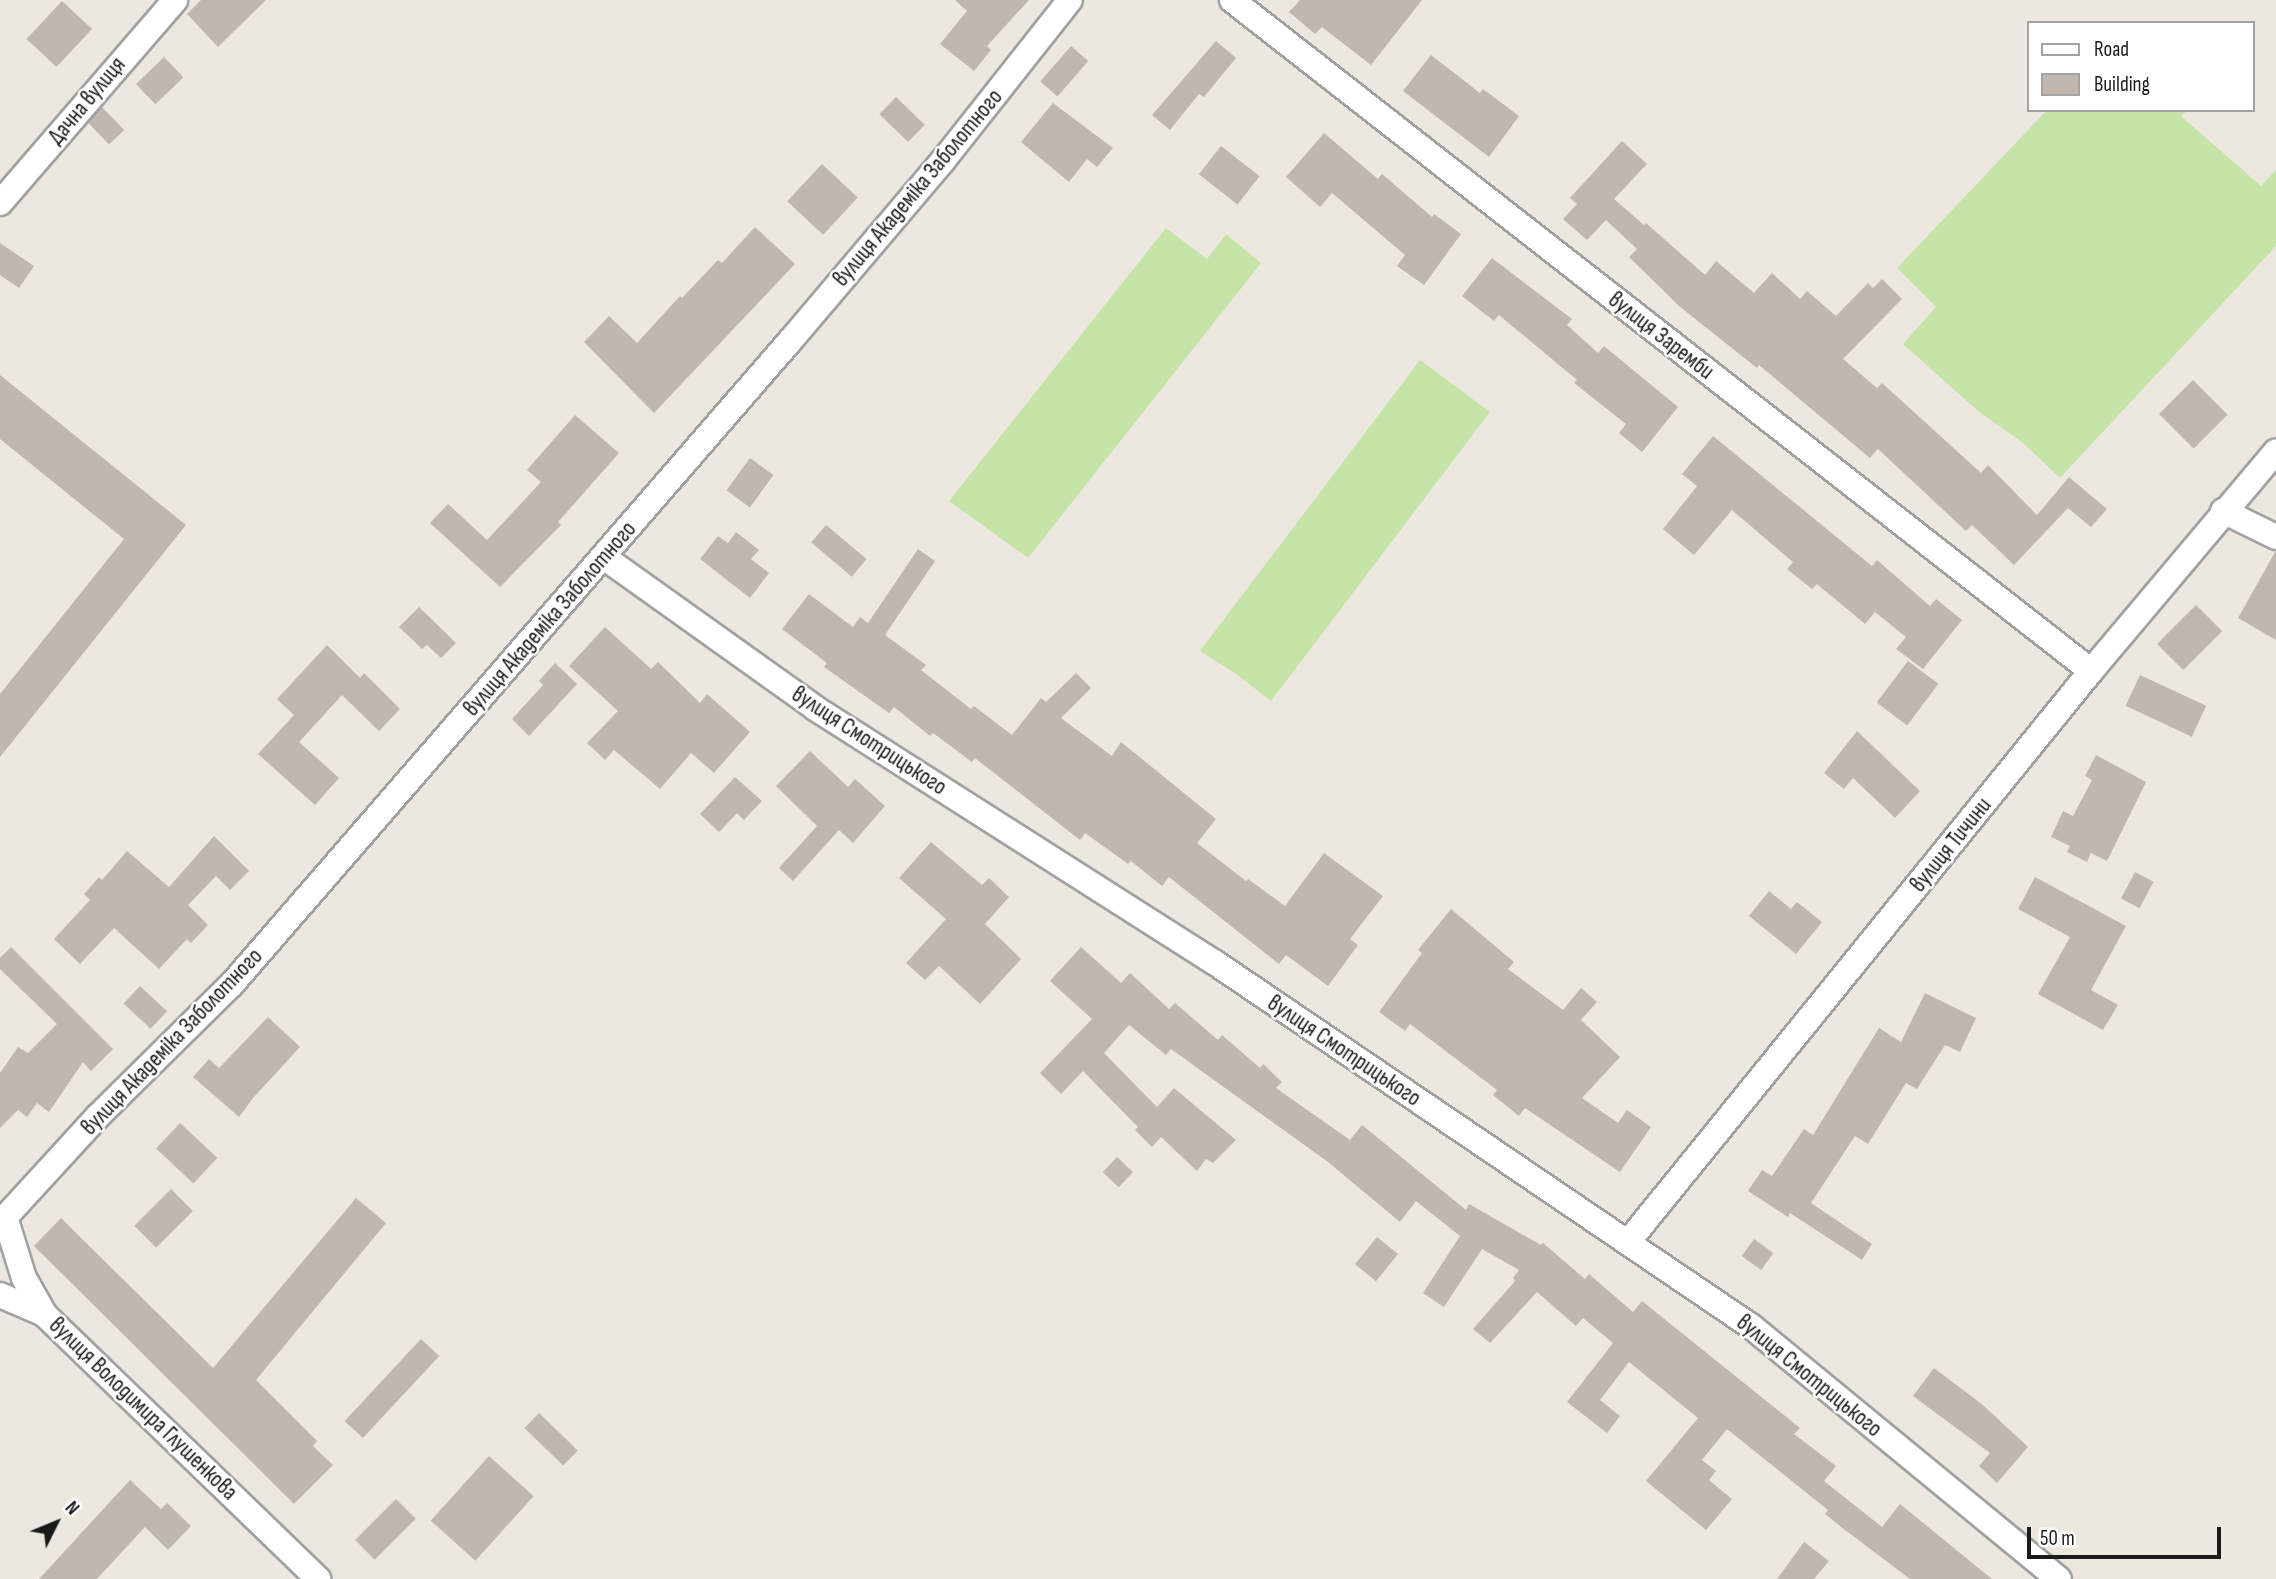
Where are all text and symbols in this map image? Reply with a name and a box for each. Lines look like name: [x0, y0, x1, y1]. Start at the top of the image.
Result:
legend: [2028, 21, 2255, 112]
text: Road: [2094, 37, 2129, 62]
street label: Дачна вулиця: [42, 52, 132, 150]
text: Building: [2094, 72, 2150, 97]
street label: вулиця Академіка Заболотного: [827, 84, 1009, 292]
street label: вулиця Заремби: [1603, 286, 1719, 386]
street label: вулиця Академіка Заболотного: [458, 516, 642, 722]
street label: вулиця Смотрицького: [786, 681, 952, 801]
street label: вулиця Тичини: [1905, 792, 1997, 898]
street label: вулиця Академіка Заболотного: [76, 943, 268, 1141]
street label: вулиця Смотрицького: [1262, 990, 1426, 1112]
street label: вулиця Смотрицького: [1731, 1309, 1887, 1443]
street label: вулиця Володимира Глушенкова: [43, 1312, 243, 1506]
north arrow: [21, 1488, 91, 1558]
text: N: [60, 1497, 84, 1520]
scale bar: [2031, 1512, 2225, 1556]
text: 50 m: [2040, 1526, 2075, 1551]

